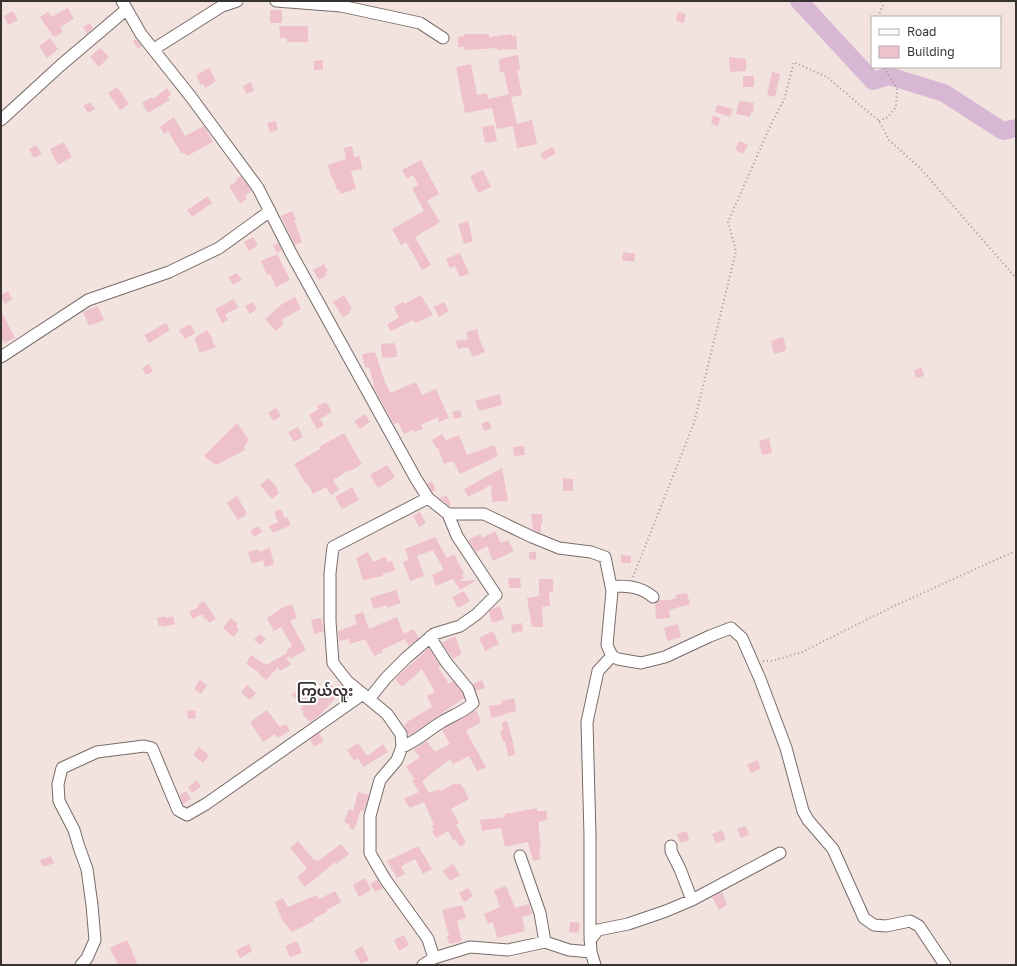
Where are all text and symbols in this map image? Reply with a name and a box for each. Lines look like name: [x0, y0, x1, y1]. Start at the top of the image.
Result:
legend: [871, 16, 1001, 68]
text: Road: [907, 24, 936, 39]
text: Building: [907, 44, 955, 59]
district label: ကြွယ်လူး: [297, 681, 353, 703]

